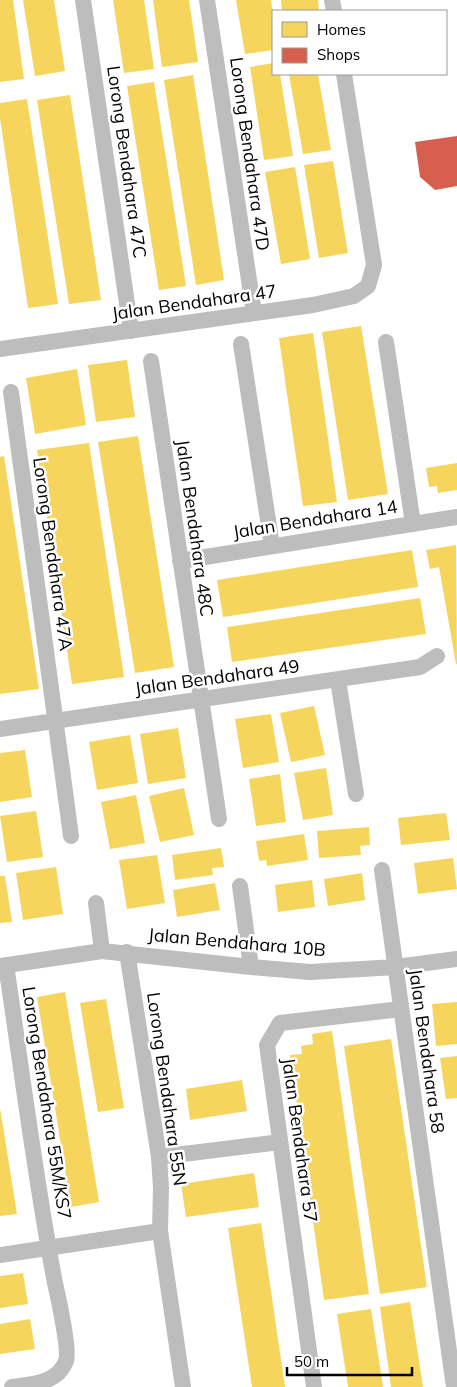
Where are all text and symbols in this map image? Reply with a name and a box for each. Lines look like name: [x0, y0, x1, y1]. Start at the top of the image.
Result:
legend: [272, 10, 447, 75]
text: Homes: [317, 20, 366, 39]
text: Shops: [317, 45, 360, 64]
street label: Lorong Bendahara 47D: [225, 56, 275, 252]
street label: Lorong Bendahara 47C: [102, 64, 152, 260]
street label: Jalan Bendahara 47: [110, 279, 278, 325]
street label: Jalan Bendahara 48C: [171, 438, 219, 618]
street label: Lorong Bendahara 47A: [28, 456, 78, 652]
street label: Jalan Bendahara 14: [231, 495, 399, 543]
street label: Jalan Bendahara 49: [133, 654, 301, 700]
street label: Jalan Bendahara 10B: [147, 923, 327, 961]
street label: Jalan Bendahara 58: [404, 967, 450, 1135]
street label: Lorong Bendahara 55M/KS7: [17, 985, 77, 1221]
street label: Lorong Bendahara 55N: [142, 991, 192, 1187]
street label: Jalan Bendahara 57: [277, 1056, 323, 1224]
scale bar: [287, 1344, 412, 1376]
text: 50 m: [294, 1352, 329, 1371]

